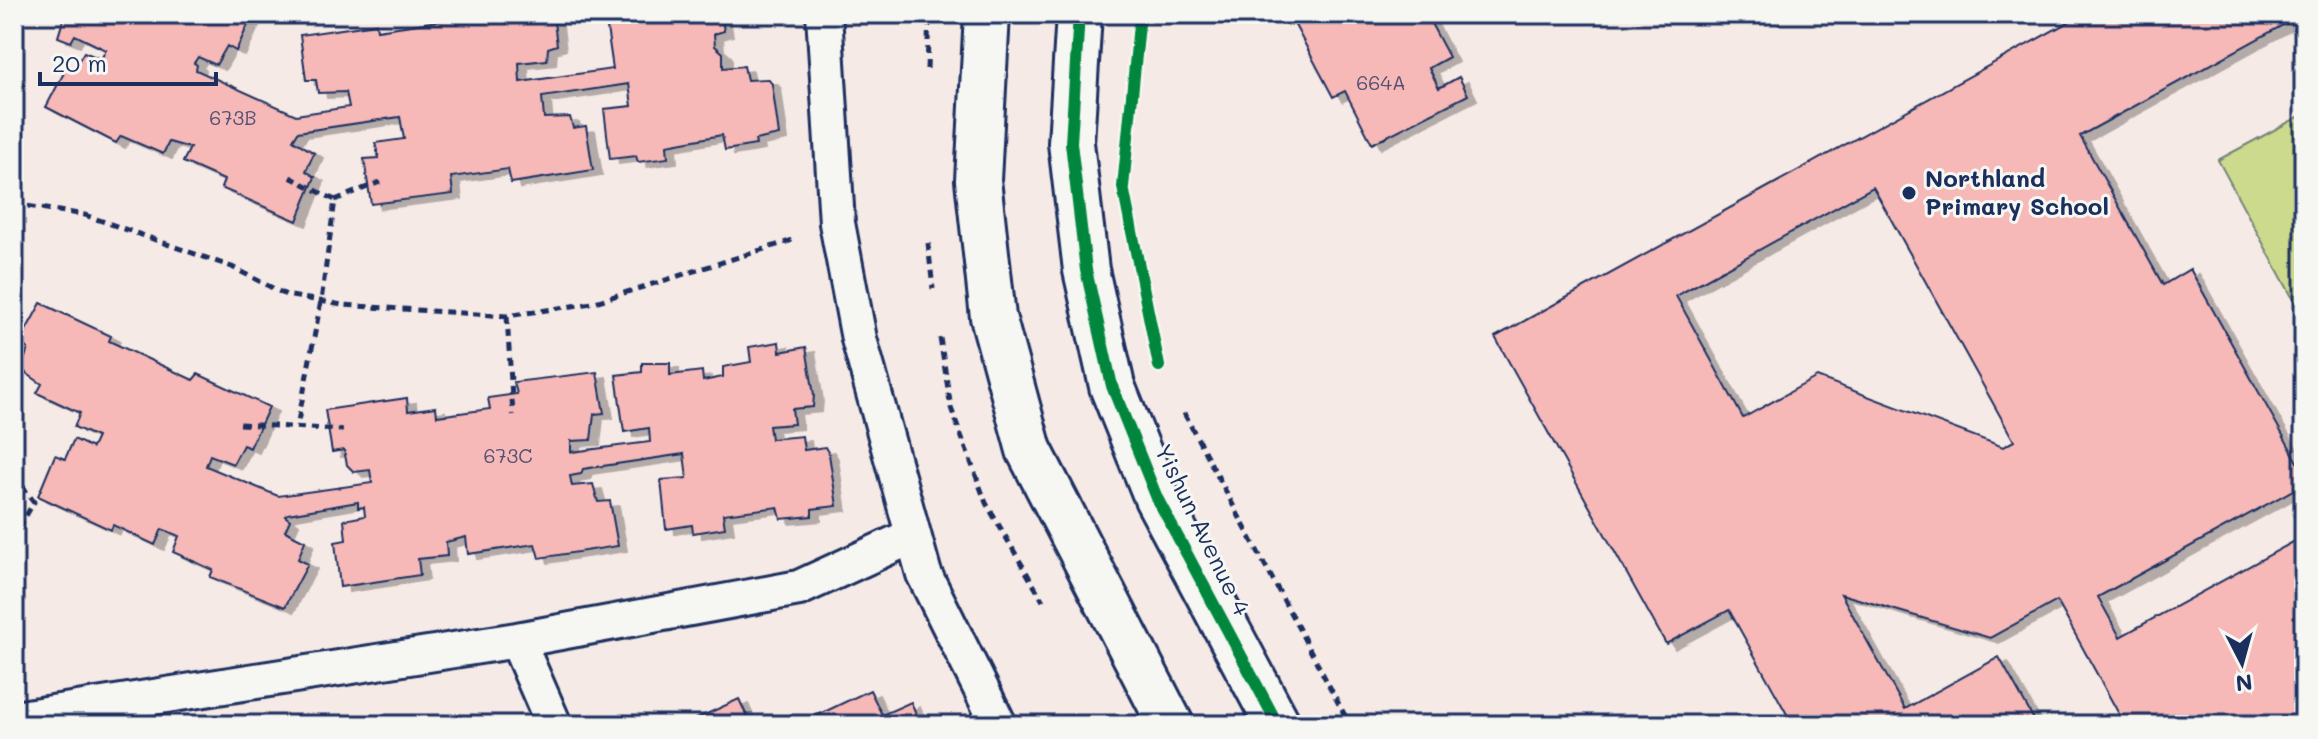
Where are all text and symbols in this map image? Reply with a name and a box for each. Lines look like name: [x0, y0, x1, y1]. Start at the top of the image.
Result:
scale bar: [40, 36, 216, 86]
text: 20 m: [52, 47, 107, 78]
house number: 664A: [1356, 69, 1406, 95]
house number: 673B: [209, 104, 257, 130]
place label: Northland Primary School: [1925, 162, 2109, 221]
marker: Northland Primary School: [1900, 184, 1918, 202]
street label: Yishun Avenue 4: [1148, 438, 1258, 620]
house number: 673C: [483, 442, 533, 468]
north arrow: [2202, 623, 2282, 703]
text: N: [2234, 668, 2254, 699]

